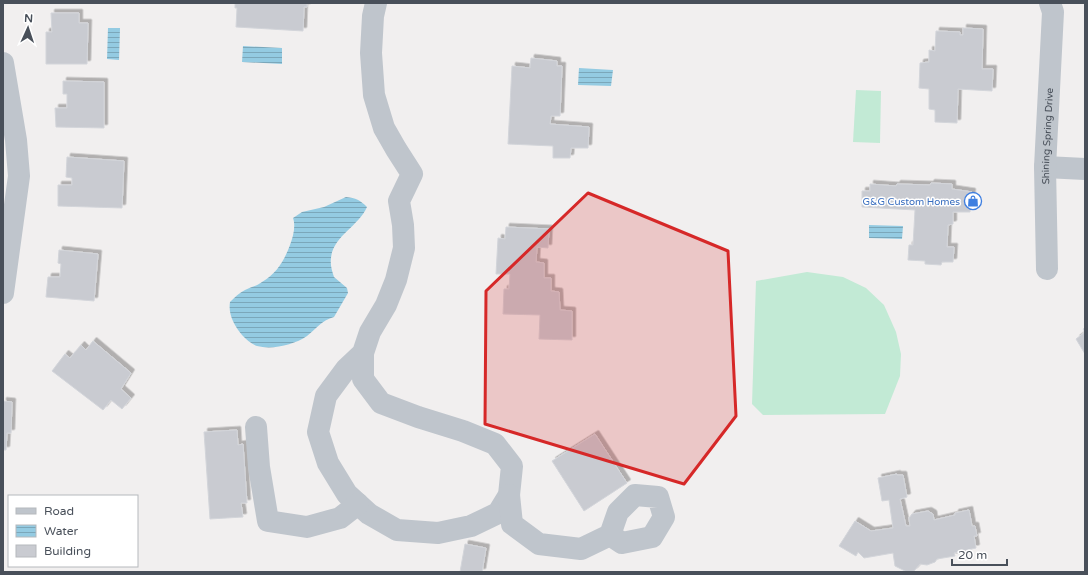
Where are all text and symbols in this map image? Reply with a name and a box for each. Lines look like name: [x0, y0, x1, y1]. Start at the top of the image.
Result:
north arrow: [8, 8, 48, 48]
text: N: [24, 12, 33, 25]
street label: Shining Spring Drive: [1040, 87, 1056, 184]
shop icon: G&G Custom Homes: [963, 191, 983, 211]
place label: G&G Custom Homes: [863, 196, 960, 208]
legend: [8, 495, 138, 567]
text: Road: [44, 504, 74, 518]
text: Water: [44, 524, 79, 538]
scale bar: [952, 541, 1007, 567]
text: Building: [44, 544, 91, 558]
text: 20 m: [958, 548, 987, 562]

